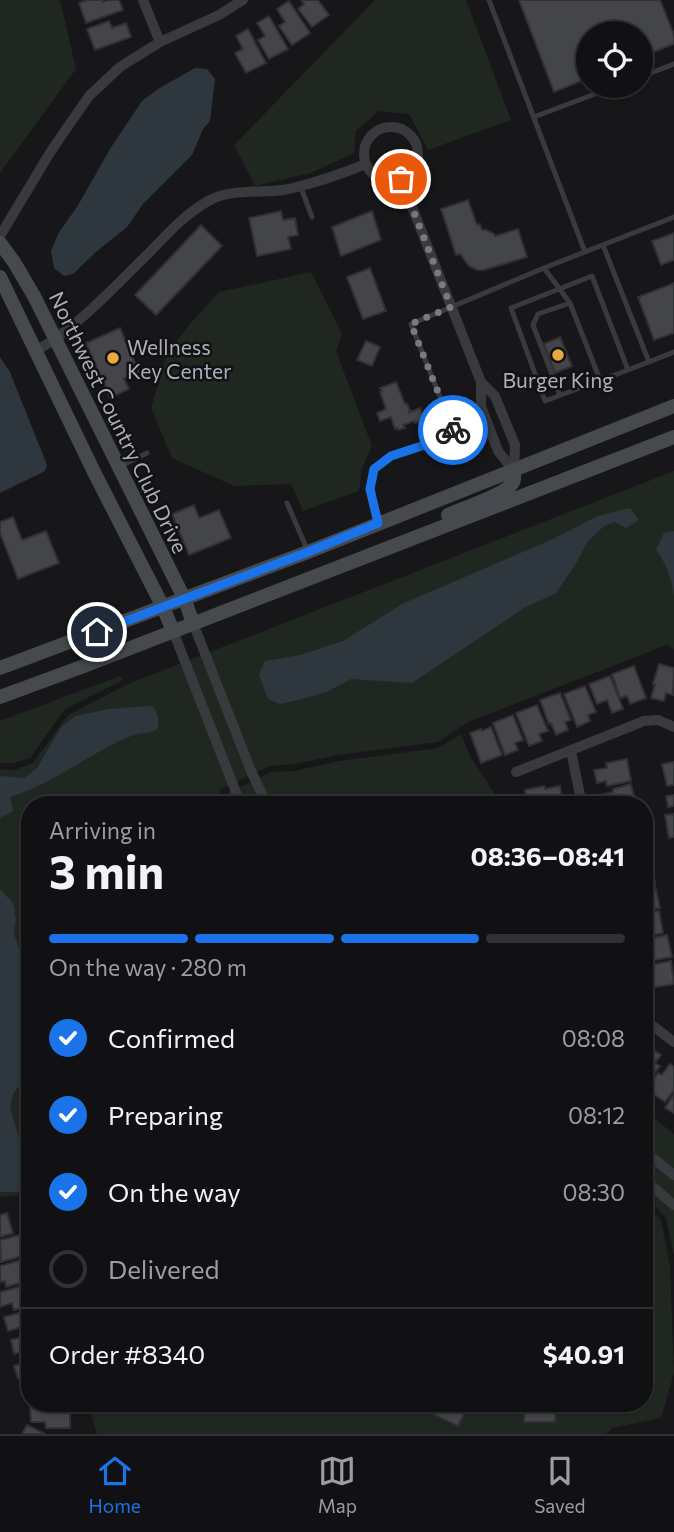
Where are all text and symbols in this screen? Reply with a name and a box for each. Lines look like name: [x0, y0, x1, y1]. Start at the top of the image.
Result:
map controls: [576, 21, 653, 98]
button: locate: [576, 21, 653, 98]
pin: [371, 149, 431, 209]
icon: bag: [382, 160, 420, 198]
street label: Northwest Country Club Drive: [45, 287, 193, 557]
place label: Wellness Key Center: [127, 334, 231, 383]
marker: Burger King: [550, 347, 566, 363]
marker: Wellness Key Center: [105, 350, 121, 366]
place label: Burger King: [502, 367, 614, 392]
courier: [418, 395, 488, 465]
icon: bike: [434, 411, 472, 449]
pin: [67, 602, 127, 662]
icon: home: [78, 613, 116, 651]
text: Arriving in: [49, 816, 156, 844]
text: 08:36–08:41: [470, 840, 625, 871]
text: 3 min: [49, 842, 164, 898]
text: On the way · 280 m: [49, 953, 247, 981]
icon: check: [49, 1019, 87, 1057]
text: Confirmed: [108, 1022, 235, 1053]
text: 08:08: [562, 1024, 625, 1052]
icon: check: [49, 1096, 87, 1134]
text: Preparing: [108, 1099, 223, 1130]
text: 08:12: [568, 1101, 625, 1129]
icon: check: [49, 1173, 87, 1211]
text: On the way: [108, 1176, 241, 1207]
text: 08:30: [562, 1178, 625, 1206]
text: Delivered: [108, 1253, 219, 1284]
text: Order #8340: [49, 1338, 205, 1369]
text: $40.91: [543, 1338, 625, 1369]
tab: Home: [89, 1452, 141, 1517]
tab: Map: [318, 1452, 357, 1517]
tab: Saved: [534, 1452, 585, 1517]

